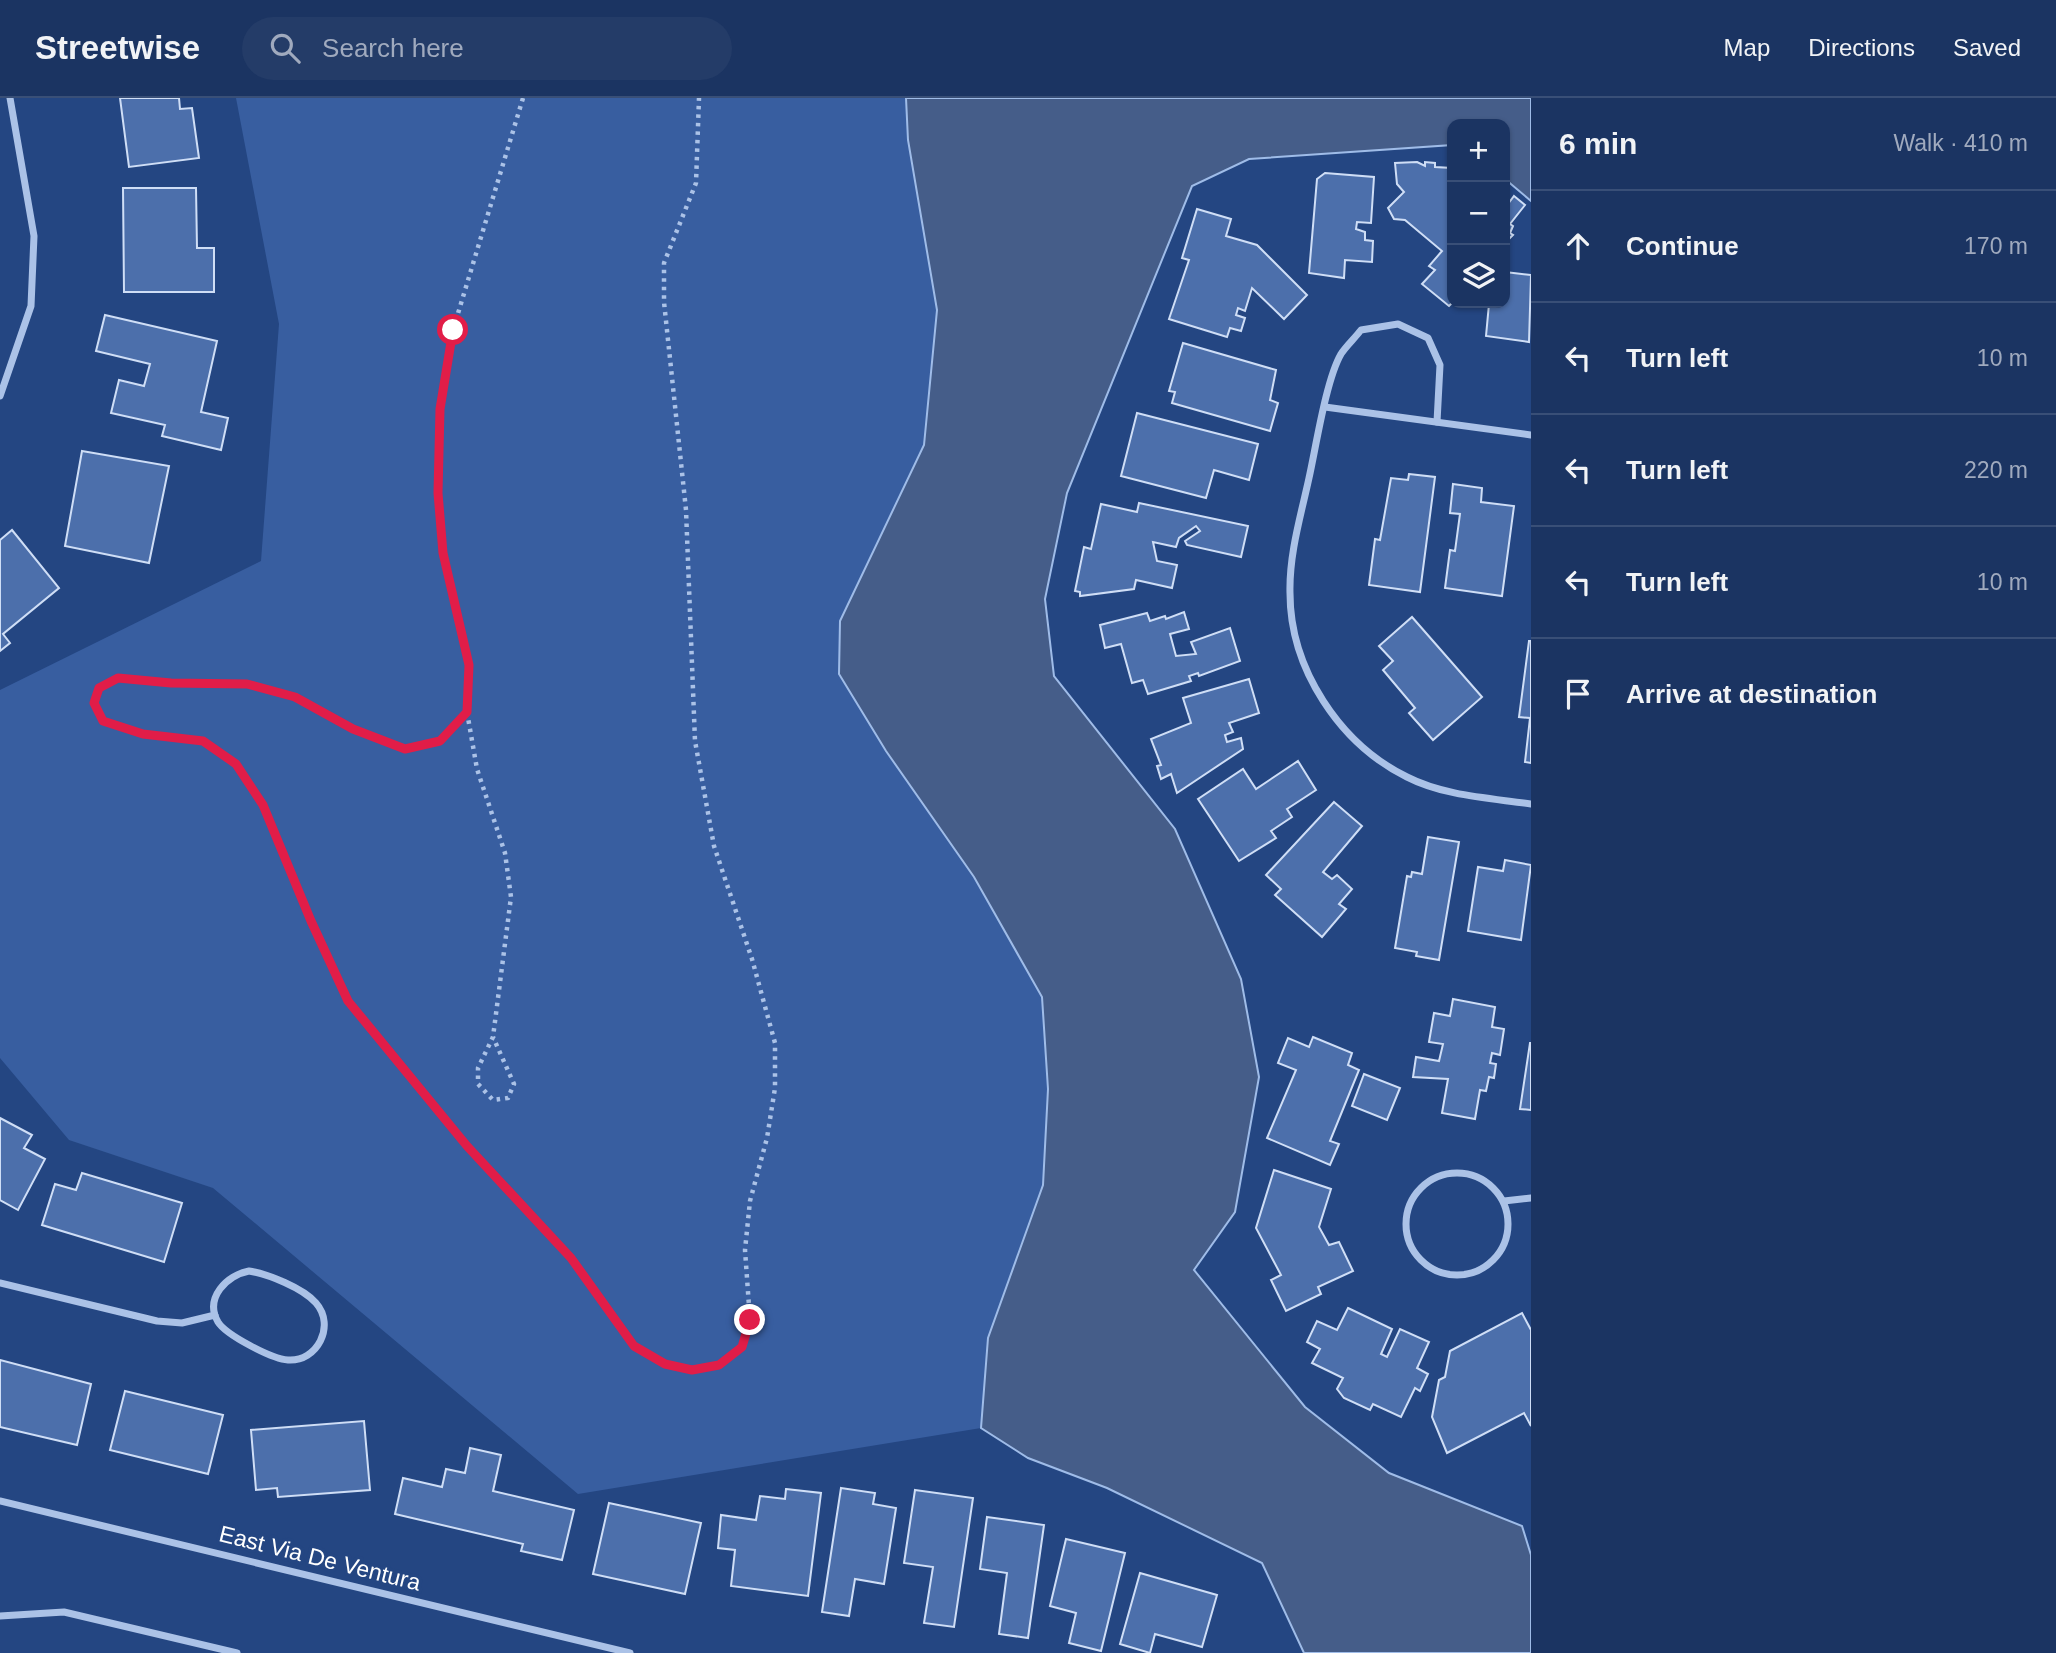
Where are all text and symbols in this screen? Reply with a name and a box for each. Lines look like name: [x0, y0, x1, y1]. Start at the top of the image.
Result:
search box: [242, 17, 732, 80]
text: Streetwise: [35, 29, 200, 66]
icon: search: [266, 29, 304, 67]
text: Search here: [322, 33, 464, 63]
text: Map: [1724, 34, 1770, 61]
text: Directions: [1808, 34, 1915, 61]
text: Saved: [1953, 34, 2021, 61]
map controls: [1447, 119, 1510, 308]
button: +: [1447, 119, 1510, 182]
text: 6 min: [1559, 127, 1637, 160]
text: Walk · 410 m: [1893, 130, 2028, 156]
button: −: [1447, 182, 1510, 245]
icon: ahead: [1559, 227, 1597, 265]
text: Continue: [1626, 231, 1739, 261]
text: 170 m: [1964, 233, 2028, 259]
button: layers: [1447, 245, 1510, 308]
route start: [437, 314, 468, 345]
icon: left: [1559, 339, 1597, 377]
text: Turn left: [1626, 343, 1728, 373]
text: 10 m: [1977, 345, 2028, 371]
icon: left: [1559, 451, 1597, 489]
text: Turn left: [1626, 455, 1728, 485]
text: 220 m: [1964, 457, 2028, 483]
icon: left: [1559, 563, 1597, 601]
text: Turn left: [1626, 567, 1728, 597]
text: 10 m: [1977, 569, 2028, 595]
icon: arrive: [1559, 675, 1597, 713]
text: Arrive at destination: [1626, 679, 1877, 709]
route end: [734, 1304, 765, 1335]
street label: East Via De Ventura: [217, 1520, 424, 1596]

